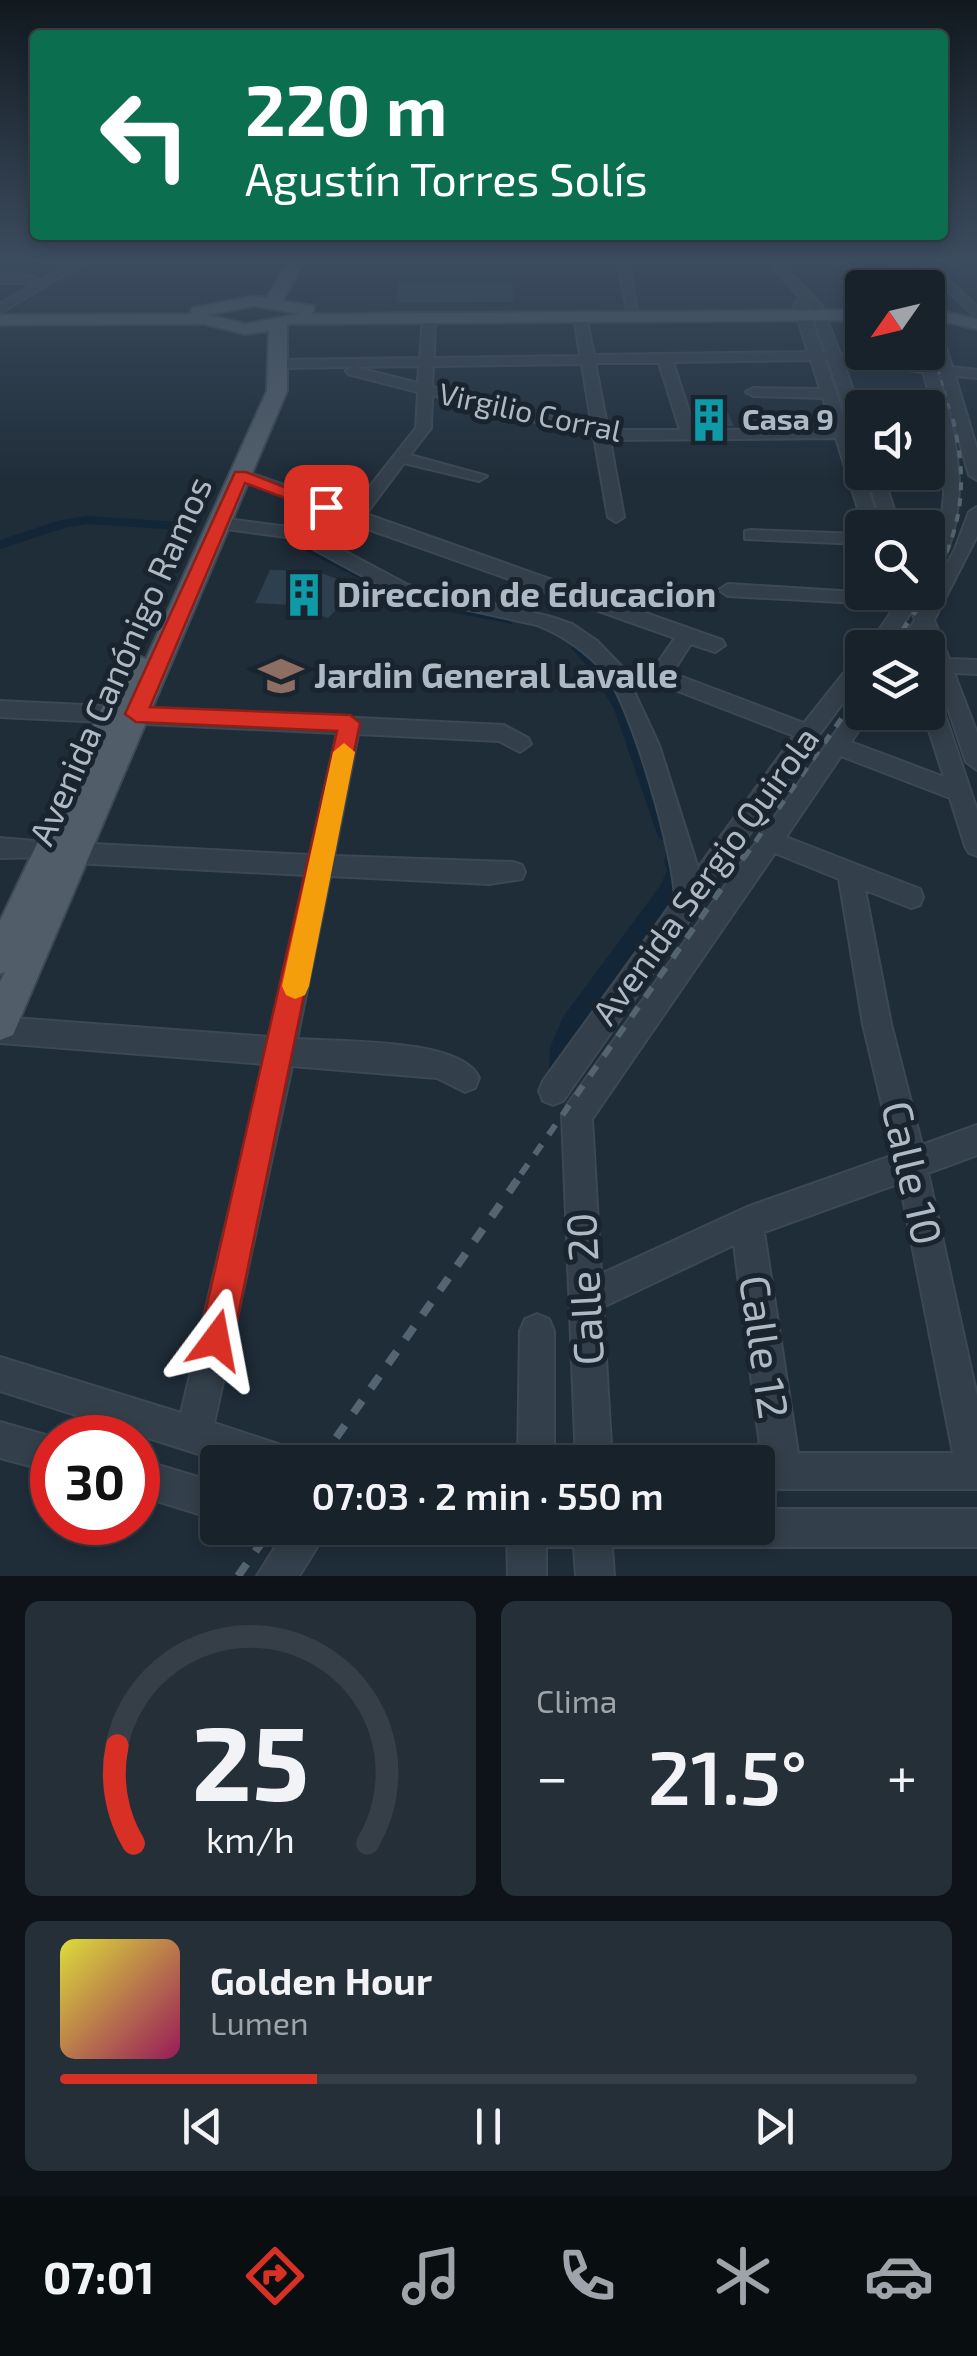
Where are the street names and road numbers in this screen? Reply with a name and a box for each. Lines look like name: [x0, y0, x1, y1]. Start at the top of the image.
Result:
street label: Virgilio Corral: [436, 374, 625, 448]
street label: Avenida Canónigo Ramos: [19, 469, 219, 851]
street label: Avenida Sergio Quirola: [582, 718, 826, 1032]
street label: Calle 10: [873, 1096, 955, 1249]
street label: Calle 20: [554, 1212, 612, 1367]
street label: Calle 12: [731, 1272, 801, 1422]

